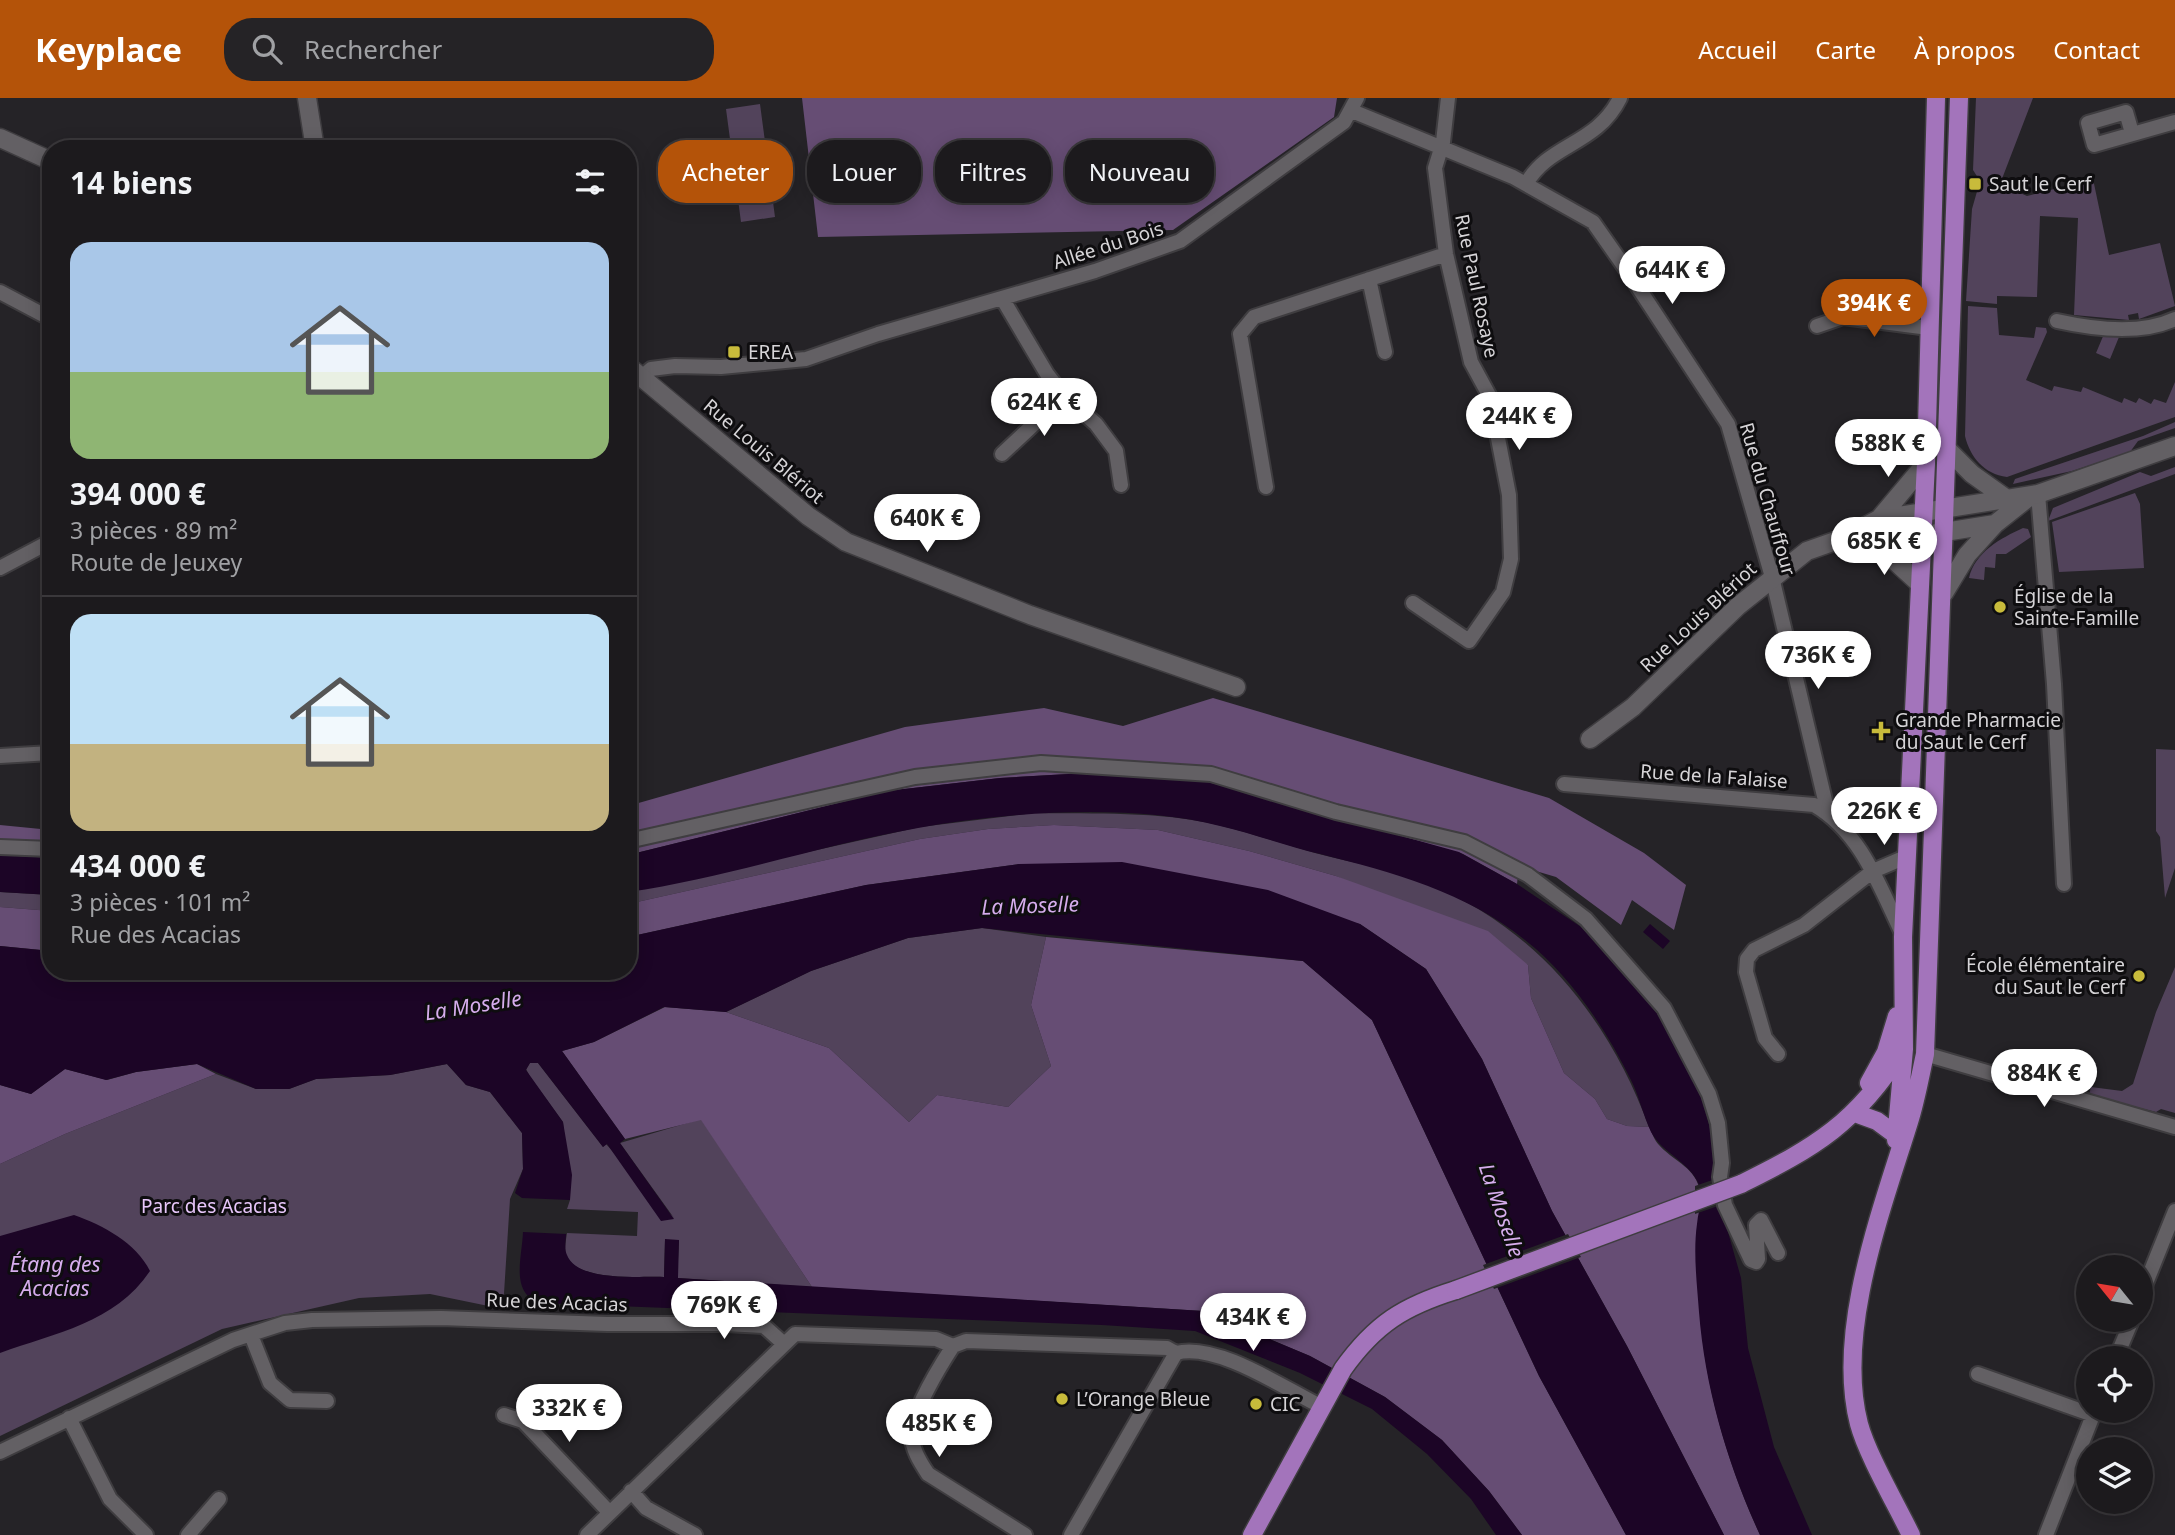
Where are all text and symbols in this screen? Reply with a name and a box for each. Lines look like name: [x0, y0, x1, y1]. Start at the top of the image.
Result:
search box: [224, 18, 714, 81]
text: Keyplace: [35, 27, 182, 72]
icon: search: [248, 30, 286, 68]
text: Rechercher: [304, 31, 442, 67]
text: Accueil: [1698, 33, 1777, 66]
text: Carte: [1815, 33, 1876, 66]
text: À propos: [1914, 33, 2015, 66]
text: Contact: [2053, 33, 2140, 66]
chip: Acheter: [658, 140, 793, 203]
chip: Louer: [807, 140, 921, 203]
chip: Filtres: [935, 140, 1051, 203]
chip: Nouveau: [1065, 140, 1214, 203]
text: 14 biens: [70, 162, 193, 203]
icon: filters: [571, 163, 609, 201]
place label: Saut le Cerf: [1989, 171, 2093, 197]
marker: Saut le Cerf: [1967, 176, 1983, 192]
street label: Rue Paul Rosaye: [1449, 212, 1505, 360]
street label: Allée du Bois: [1050, 215, 1166, 275]
pin: 644K €: [1615, 246, 1729, 306]
text: 644K €: [1635, 253, 1709, 285]
pin: 394K €: [1817, 280, 1931, 339]
text: 394K €: [1837, 286, 1911, 318]
icon: home: [277, 287, 403, 413]
place label: EREA: [748, 339, 794, 365]
marker: EREA: [726, 344, 742, 360]
pin: 624K €: [987, 378, 1101, 438]
text: 624K €: [1007, 385, 1081, 417]
pin: 244K €: [1462, 392, 1576, 452]
street label: Rue Louis Blériot: [698, 393, 830, 509]
text: 244K €: [1482, 399, 1556, 431]
street label: Rue du Chauffour: [1734, 420, 1802, 579]
pin: 588K €: [1831, 420, 1945, 479]
text: 588K €: [1851, 426, 1925, 458]
text: 394 000 €: [70, 473, 206, 514]
pin: 640K €: [870, 494, 984, 554]
text: 640K €: [890, 501, 964, 533]
text: 3 pièces · 89 m²: [70, 514, 237, 546]
pin: 685K €: [1827, 518, 1941, 577]
text: 685K €: [1847, 524, 1921, 556]
text: Route de Jeuxey: [70, 546, 242, 578]
street label: Rue Louis Blériot: [1634, 556, 1762, 678]
place label: Église de la Sainte-Famille: [2014, 583, 2139, 631]
marker: Église de la Sainte-Famille: [1992, 599, 2008, 615]
pin: 736K €: [1761, 632, 1875, 691]
text: 736K €: [1781, 638, 1855, 670]
icon: home: [277, 659, 403, 785]
place label: Grande Pharmacie du Saut le Cerf: [1895, 707, 2061, 755]
marker: Grande Pharmacie du Saut le Cerf: [1873, 723, 1889, 739]
street label: Rue de la Falaise: [1639, 758, 1789, 794]
pin: 226K €: [1827, 788, 1941, 847]
text: 226K €: [1847, 794, 1921, 826]
text: 434 000 €: [70, 845, 206, 886]
text: 3 pièces · 101 m²: [70, 886, 250, 918]
water label: La Moselle: [981, 889, 1079, 921]
text: Rue des Acacias: [70, 918, 241, 950]
place label: École élémentaire du Saut le Cerf: [1966, 952, 2126, 1000]
marker: École élémentaire du Saut le Cerf: [2131, 968, 2147, 984]
water label: La Moselle: [423, 984, 523, 1026]
pin: 884K €: [1987, 1049, 2101, 1109]
text: 884K €: [2007, 1056, 2081, 1088]
water label: La Moselle: [1473, 1159, 1531, 1261]
park label: Parc des Acacias: [141, 1193, 287, 1219]
water label: Étang des Acacias: [9, 1250, 101, 1302]
north arrow: [2076, 1255, 2152, 1332]
map controls: [2076, 1255, 2153, 1514]
pin: 769K €: [667, 1282, 781, 1341]
street label: Rue des Acacias: [486, 1287, 628, 1317]
text: 769K €: [687, 1288, 761, 1320]
pin: 434K €: [1196, 1294, 1310, 1353]
text: 434K €: [1216, 1300, 1290, 1332]
button: locate: [2076, 1346, 2153, 1423]
pin: 332K €: [512, 1384, 626, 1444]
place label: L’Orange Bleue: [1076, 1386, 1210, 1412]
text: 332K €: [532, 1391, 606, 1423]
marker: L’Orange Bleue: [1054, 1391, 1070, 1407]
place label: CIC: [1270, 1391, 1300, 1417]
marker: CIC: [1248, 1396, 1264, 1412]
pin: 485K €: [882, 1400, 996, 1459]
text: 485K €: [902, 1406, 976, 1438]
button: layers: [2076, 1437, 2153, 1514]

